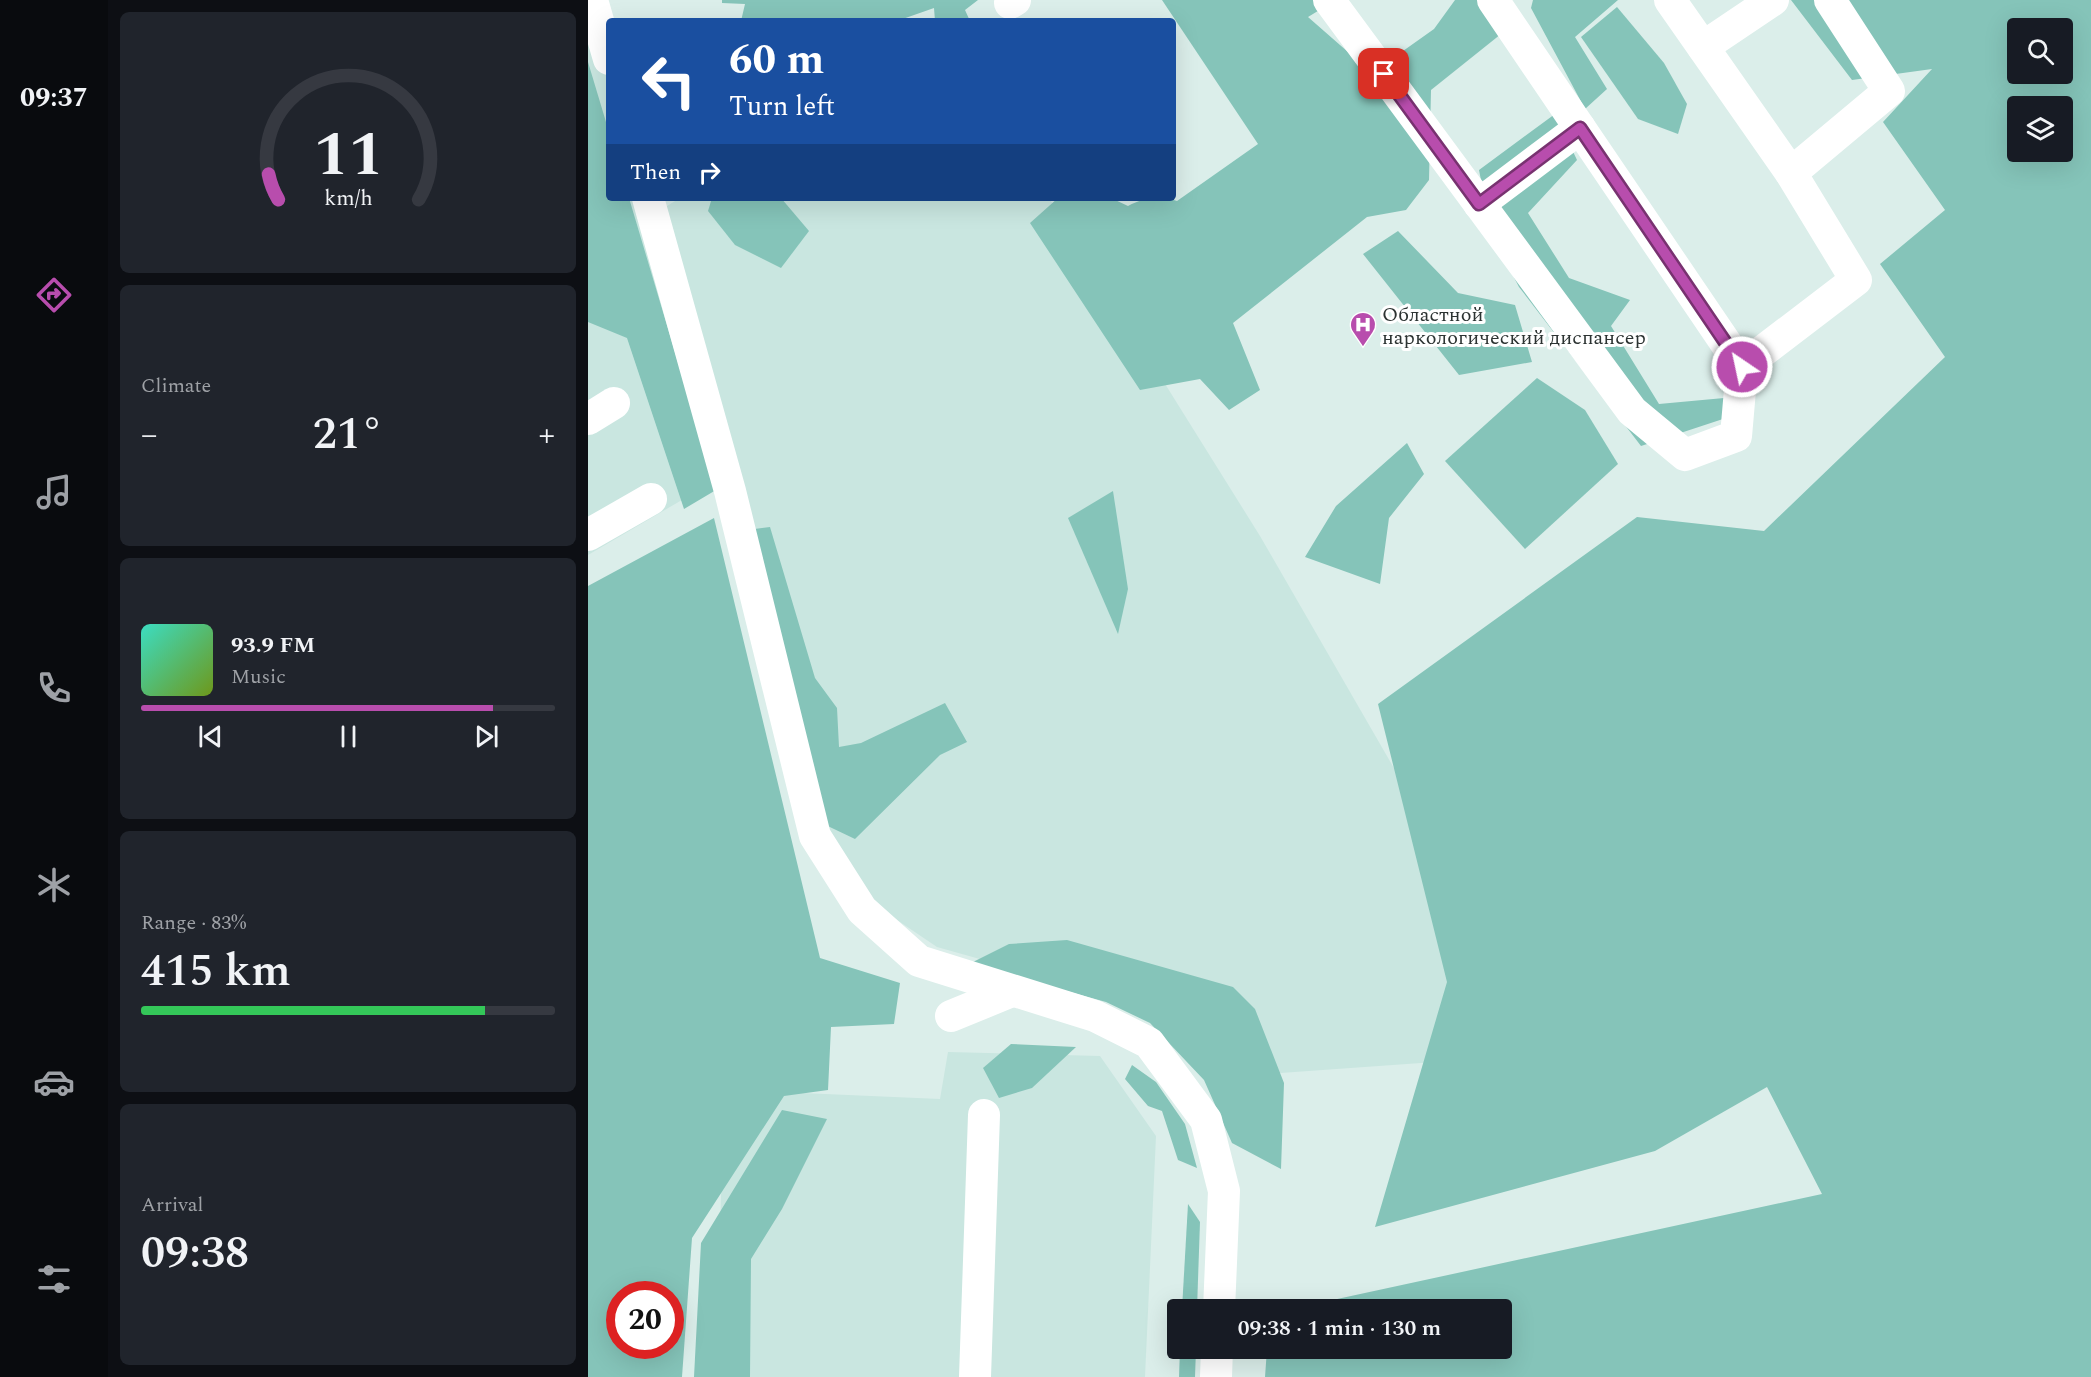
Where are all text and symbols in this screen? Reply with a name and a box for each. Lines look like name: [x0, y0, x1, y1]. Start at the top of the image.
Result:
map controls: [2007, 18, 2073, 162]
button: search: [2007, 18, 2073, 84]
text: 60 m: [729, 29, 824, 92]
icon: left: [630, 42, 708, 120]
pin: [1358, 48, 1409, 99]
icon: arrive: [1367, 57, 1400, 90]
text: 09:37: [20, 77, 88, 119]
text: Turn left: [729, 86, 835, 128]
button: layers: [2007, 96, 2073, 162]
text: 11: [313, 108, 383, 203]
text: Then: [630, 156, 681, 189]
icon: right: [693, 156, 726, 189]
text: km/h: [324, 182, 372, 215]
icon: directions: [33, 274, 75, 316]
place label: Областной наркологический диспансер: [1382, 300, 1646, 353]
hospital icon: Областной наркологический диспансер: [1348, 310, 1378, 348]
position arrow: [1710, 335, 1774, 399]
text: Climate: [141, 371, 211, 401]
text: 21°: [313, 400, 383, 469]
text: −: [141, 410, 158, 460]
text: +: [539, 410, 555, 460]
icon: music: [33, 471, 75, 513]
text: 93.9 FM: [231, 629, 315, 662]
text: Music: [231, 662, 286, 692]
icon: phone: [33, 667, 75, 709]
icon: previous: [194, 720, 227, 753]
icon: pause: [332, 720, 365, 753]
icon: next: [470, 720, 503, 753]
icon: climate: [33, 864, 75, 906]
text: Range · 83%: [141, 908, 246, 938]
text: 415 km: [141, 937, 291, 1006]
icon: car: [33, 1061, 75, 1103]
text: Arrival: [141, 1190, 203, 1220]
text: 09:38: [141, 1219, 249, 1288]
icon: filters: [33, 1258, 75, 1300]
speed limit sign: 20: [606, 1281, 684, 1359]
text: 09:38 · 1 min · 130 m: [1238, 1312, 1441, 1345]

